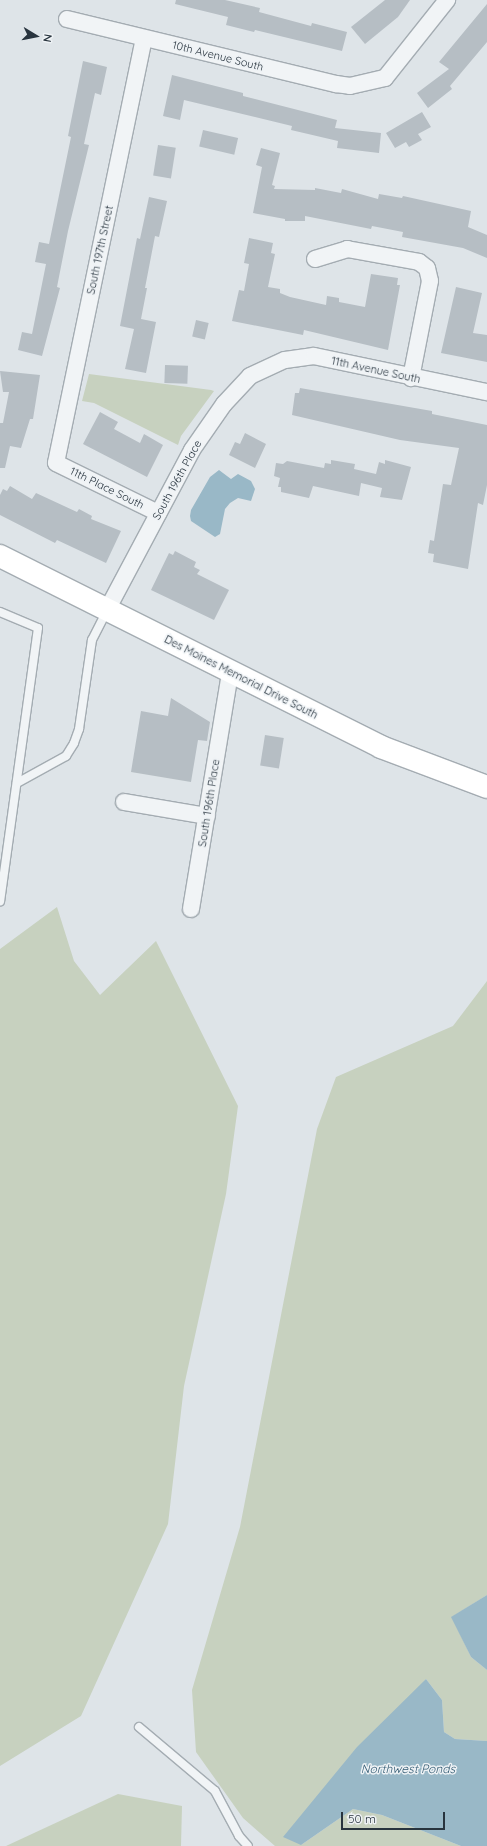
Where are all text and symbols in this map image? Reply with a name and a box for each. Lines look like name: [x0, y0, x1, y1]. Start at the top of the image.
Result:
north arrow: [16, 16, 56, 56]
text: N: [40, 33, 55, 43]
street label: 10th Avenue South: [171, 38, 265, 74]
street label: South 197th Street: [84, 204, 116, 296]
street label: 11th Avenue South: [330, 354, 422, 386]
street label: South 196th Place: [150, 438, 204, 522]
street label: 11th Place South: [68, 464, 146, 512]
street label: Des Moines Memorial Drive South: [162, 632, 320, 722]
street label: South 196th Place: [196, 758, 222, 848]
water label: Northwest Ponds: [361, 1762, 455, 1776]
scale bar: [343, 1804, 447, 1830]
text: 50 m: [348, 1811, 376, 1826]

